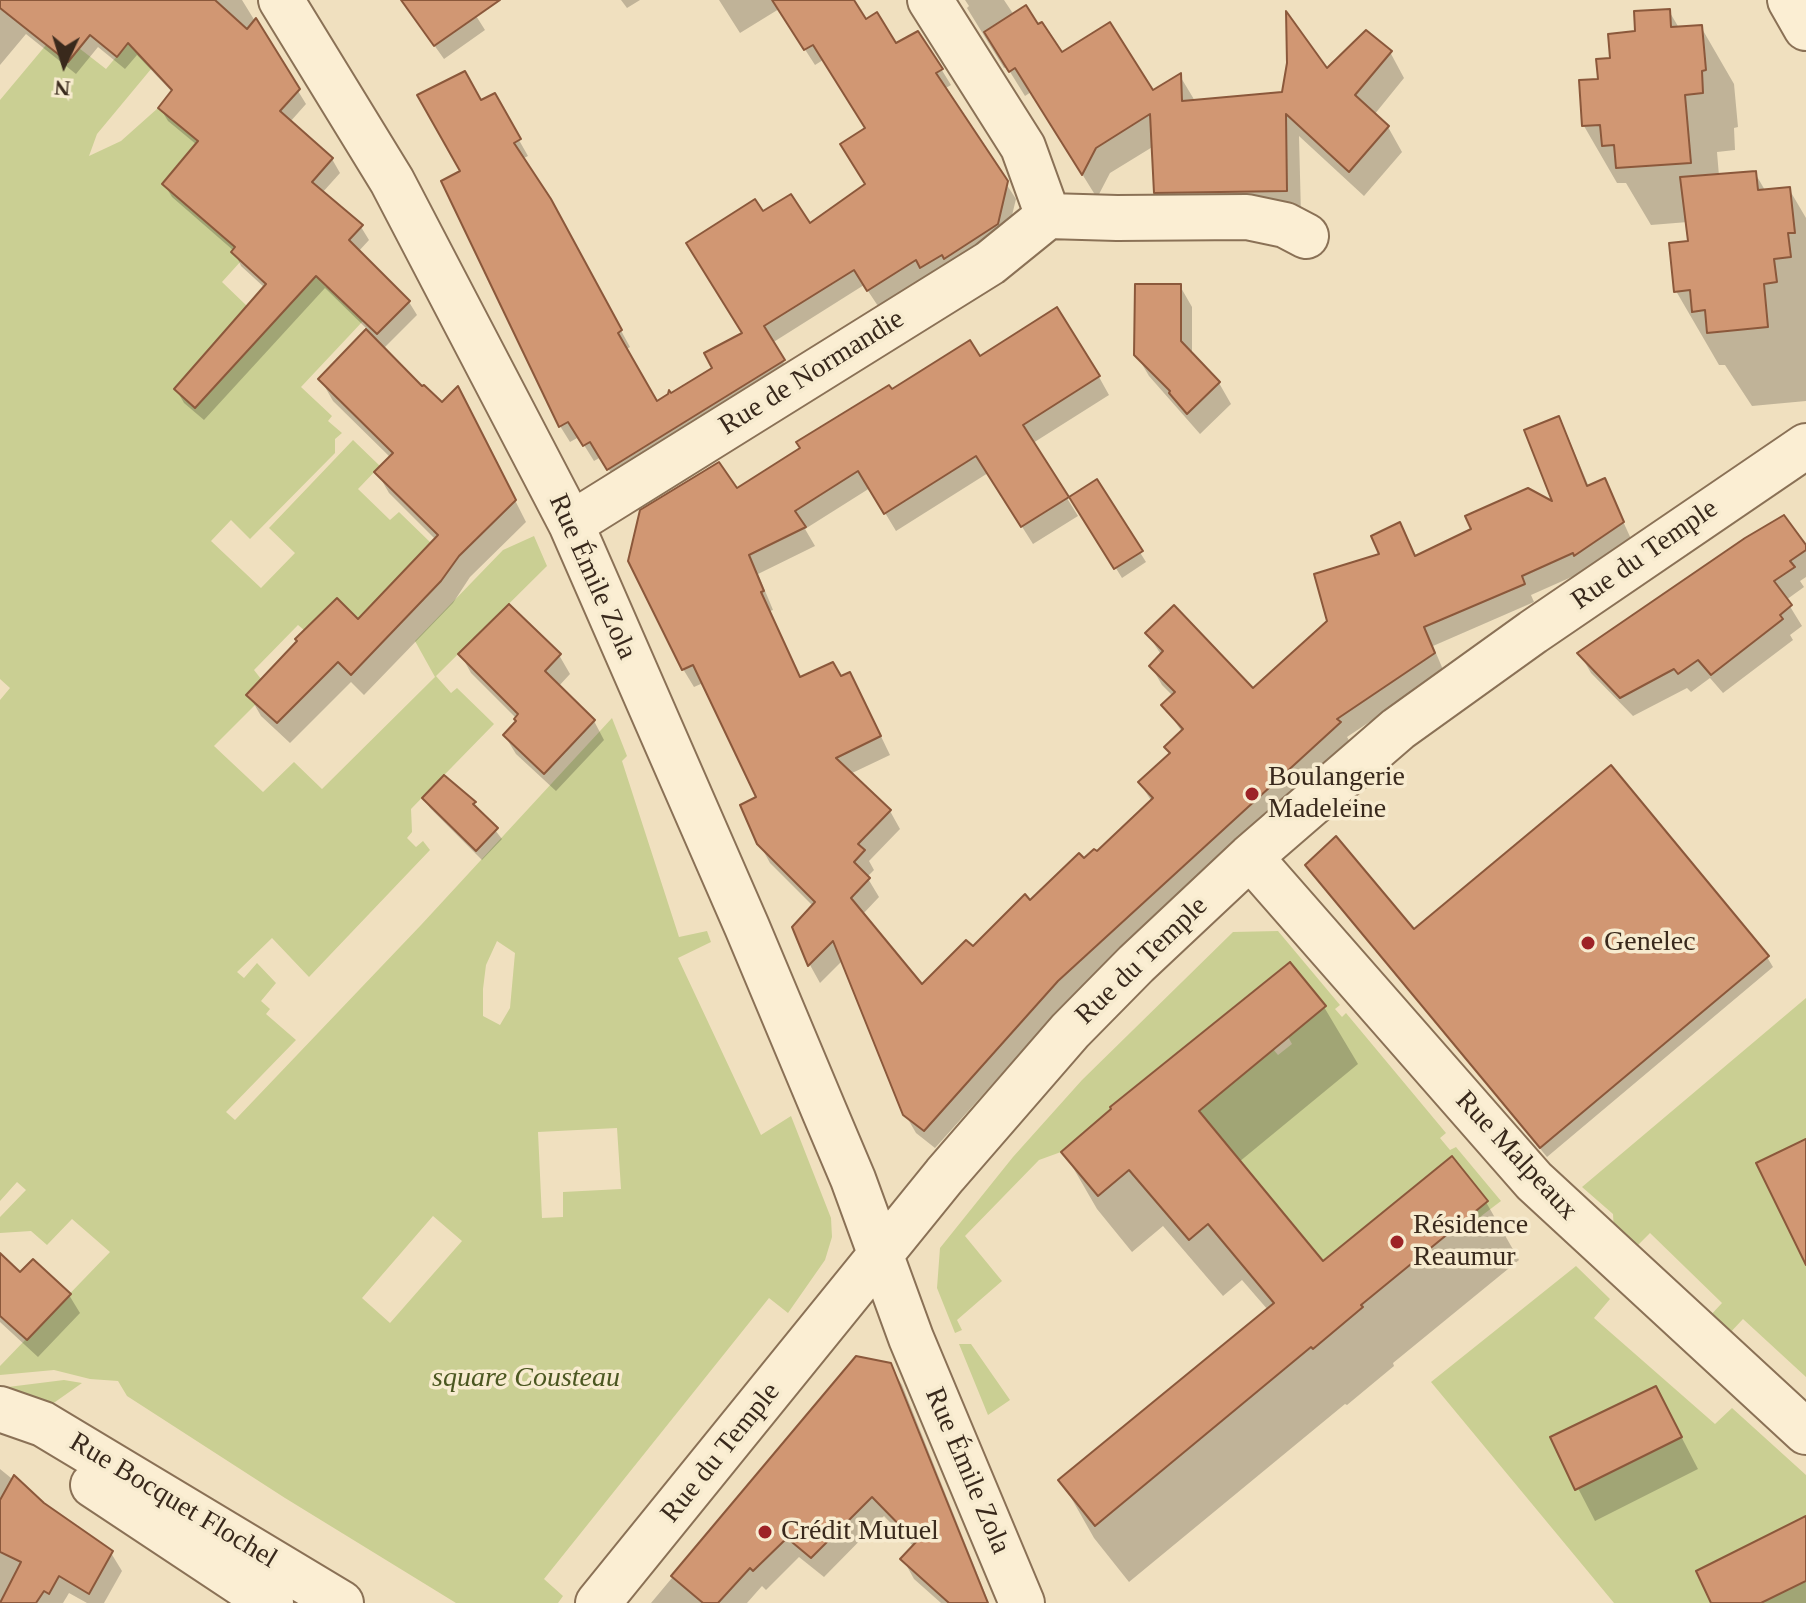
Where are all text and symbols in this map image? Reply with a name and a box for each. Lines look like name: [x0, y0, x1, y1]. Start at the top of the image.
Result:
north arrow: [24, 24, 104, 104]
text: N: [54, 75, 71, 101]
street label: Rue de Normandie: [713, 303, 911, 443]
street label: Rue Émile Zola: [541, 489, 643, 665]
street label: Rue du Temple: [1565, 492, 1725, 618]
place label: Boulangerie Madeleine: [1268, 761, 1405, 827]
marker: Boulangerie Madeleine: [1243, 785, 1261, 803]
street label: Rue du Temple: [1069, 890, 1215, 1032]
place label: Genelec: [1604, 926, 1696, 960]
marker: Genelec: [1579, 934, 1597, 952]
street label: Rue Malpeaux: [1448, 1085, 1584, 1227]
place label: Résidence Reaumur: [1413, 1209, 1528, 1275]
marker: Résidence Reaumur: [1388, 1233, 1406, 1251]
park label: square Cousteau: [432, 1362, 620, 1396]
street label: Rue du Temple: [654, 1376, 788, 1530]
street label: Rue Émile Zola: [917, 1383, 1017, 1559]
street label: Rue Bocquet Flochel: [63, 1426, 283, 1576]
place label: Crédit Mutuel: [781, 1515, 939, 1549]
marker: Crédit Mutuel: [756, 1523, 774, 1541]

